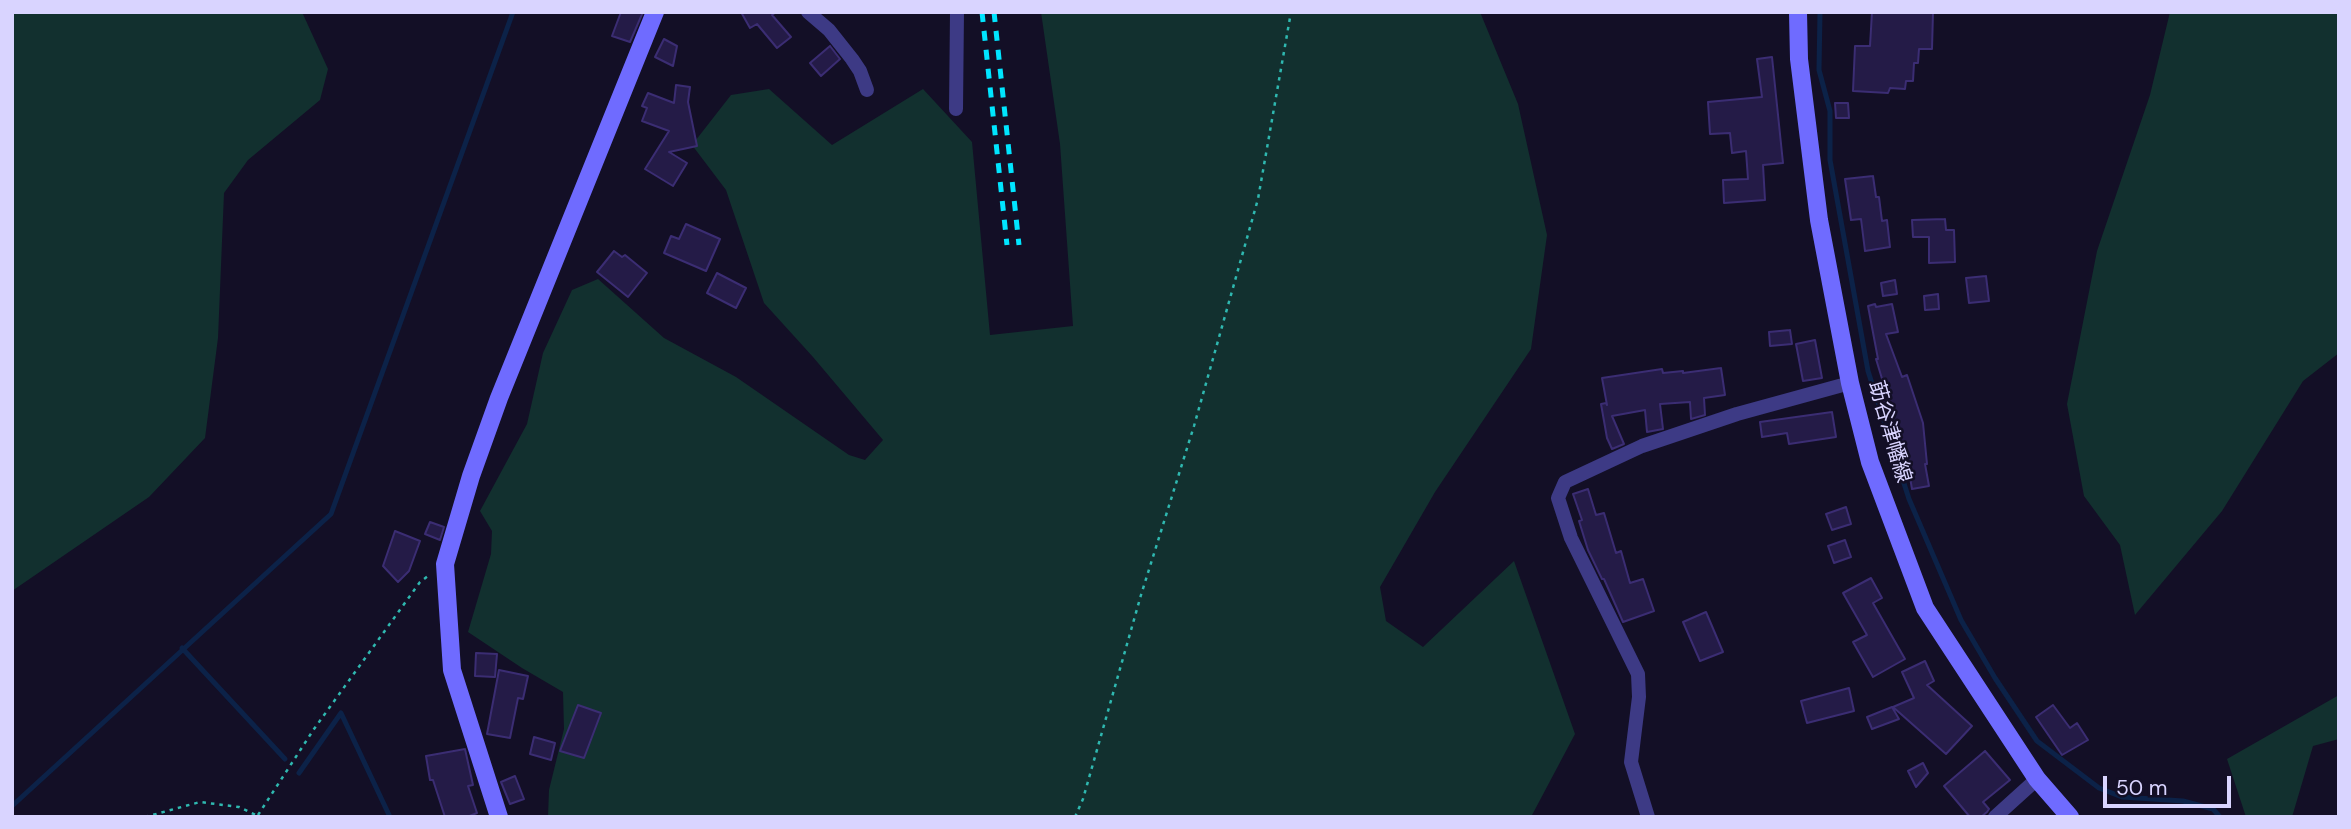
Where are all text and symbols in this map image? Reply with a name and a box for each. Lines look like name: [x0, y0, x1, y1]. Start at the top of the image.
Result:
street label: 莇谷津幡線: [1862, 378, 1916, 486]
scale bar: [2106, 762, 2234, 806]
text: 50 m: [2116, 774, 2167, 802]

